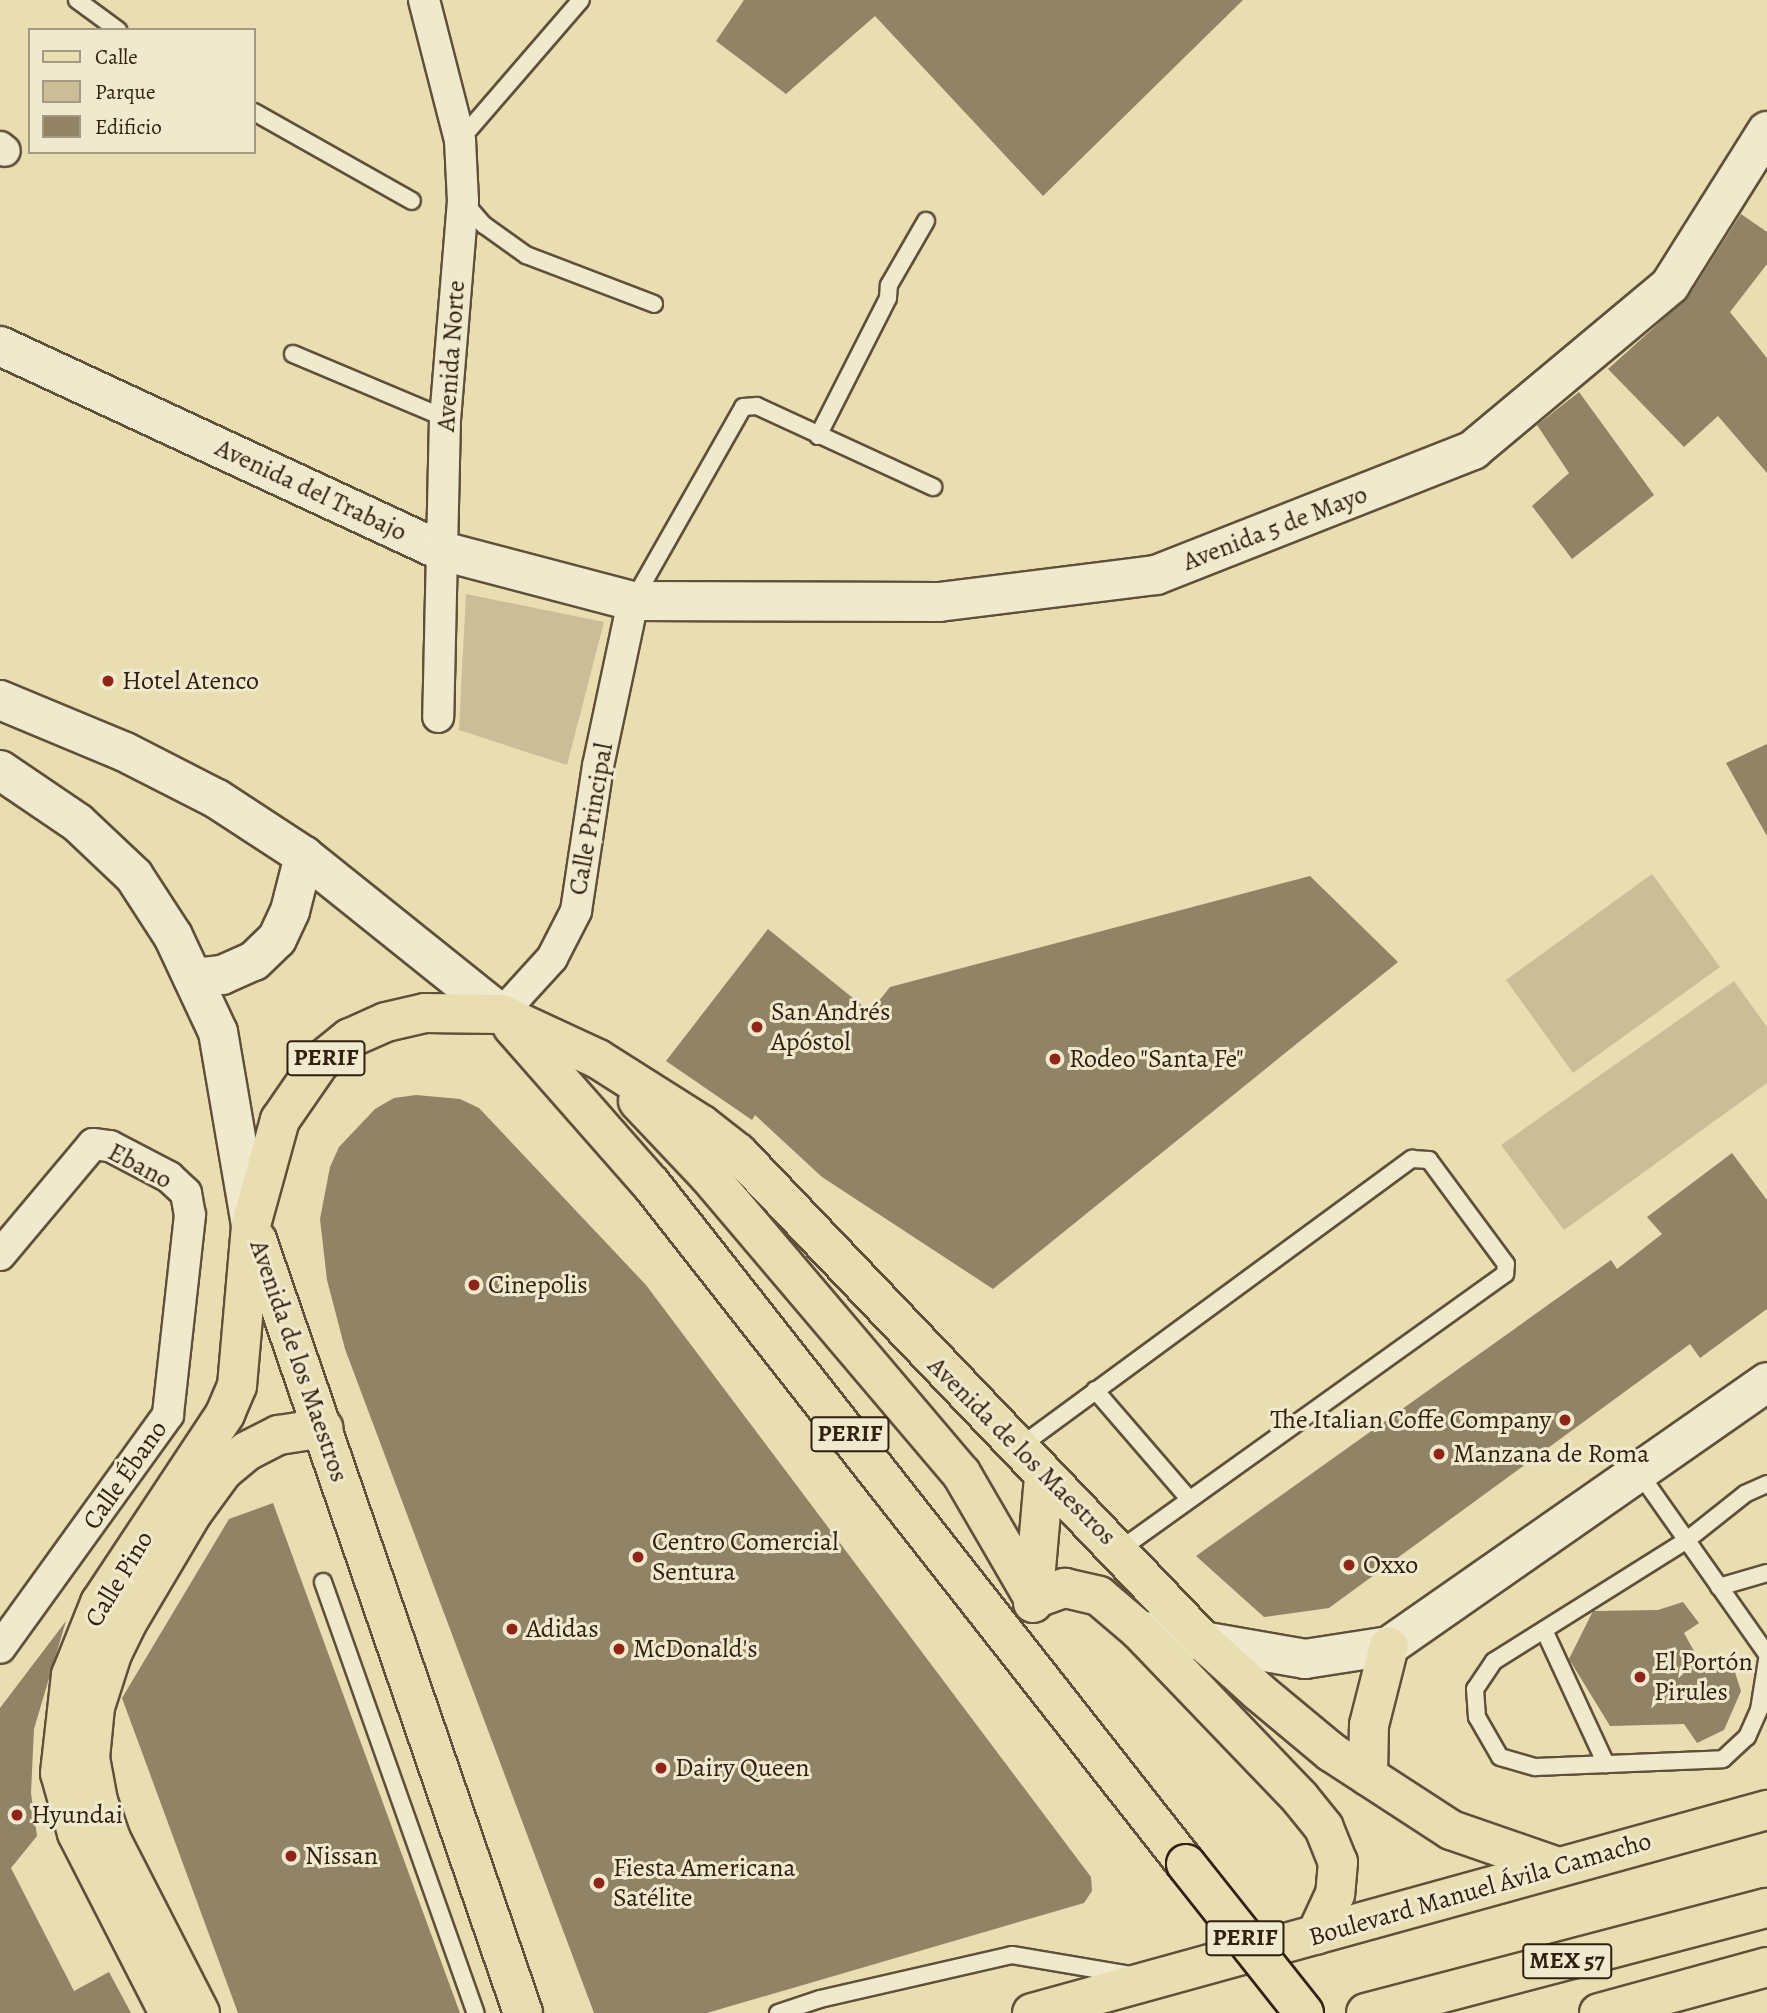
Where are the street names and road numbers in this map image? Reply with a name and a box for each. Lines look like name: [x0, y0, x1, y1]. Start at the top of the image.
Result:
street label: Avenida Norte: [430, 279, 472, 433]
street label: Avenida del Trabajo: [210, 432, 412, 548]
street label: Avenida 5 de Mayo: [1178, 479, 1372, 577]
street label: Calle Principal: [562, 740, 620, 898]
road number: PERIF: [286, 1038, 366, 1078]
street label: Ebano: [103, 1136, 177, 1196]
street label: Avenida de los Maestros: [243, 1236, 355, 1486]
street label: Avenida de los Maestros: [921, 1350, 1123, 1552]
road number: PERIF: [810, 1414, 890, 1454]
street label: Calle Ébano: [76, 1415, 174, 1535]
street label: Calle Pino: [78, 1525, 160, 1633]
street label: Boulevard Manuel Ávila Camacho: [1305, 1825, 1655, 1953]
road number: PERIF: [1205, 1917, 1285, 1958]
road number: MEX 57: [1522, 1940, 1612, 1982]

